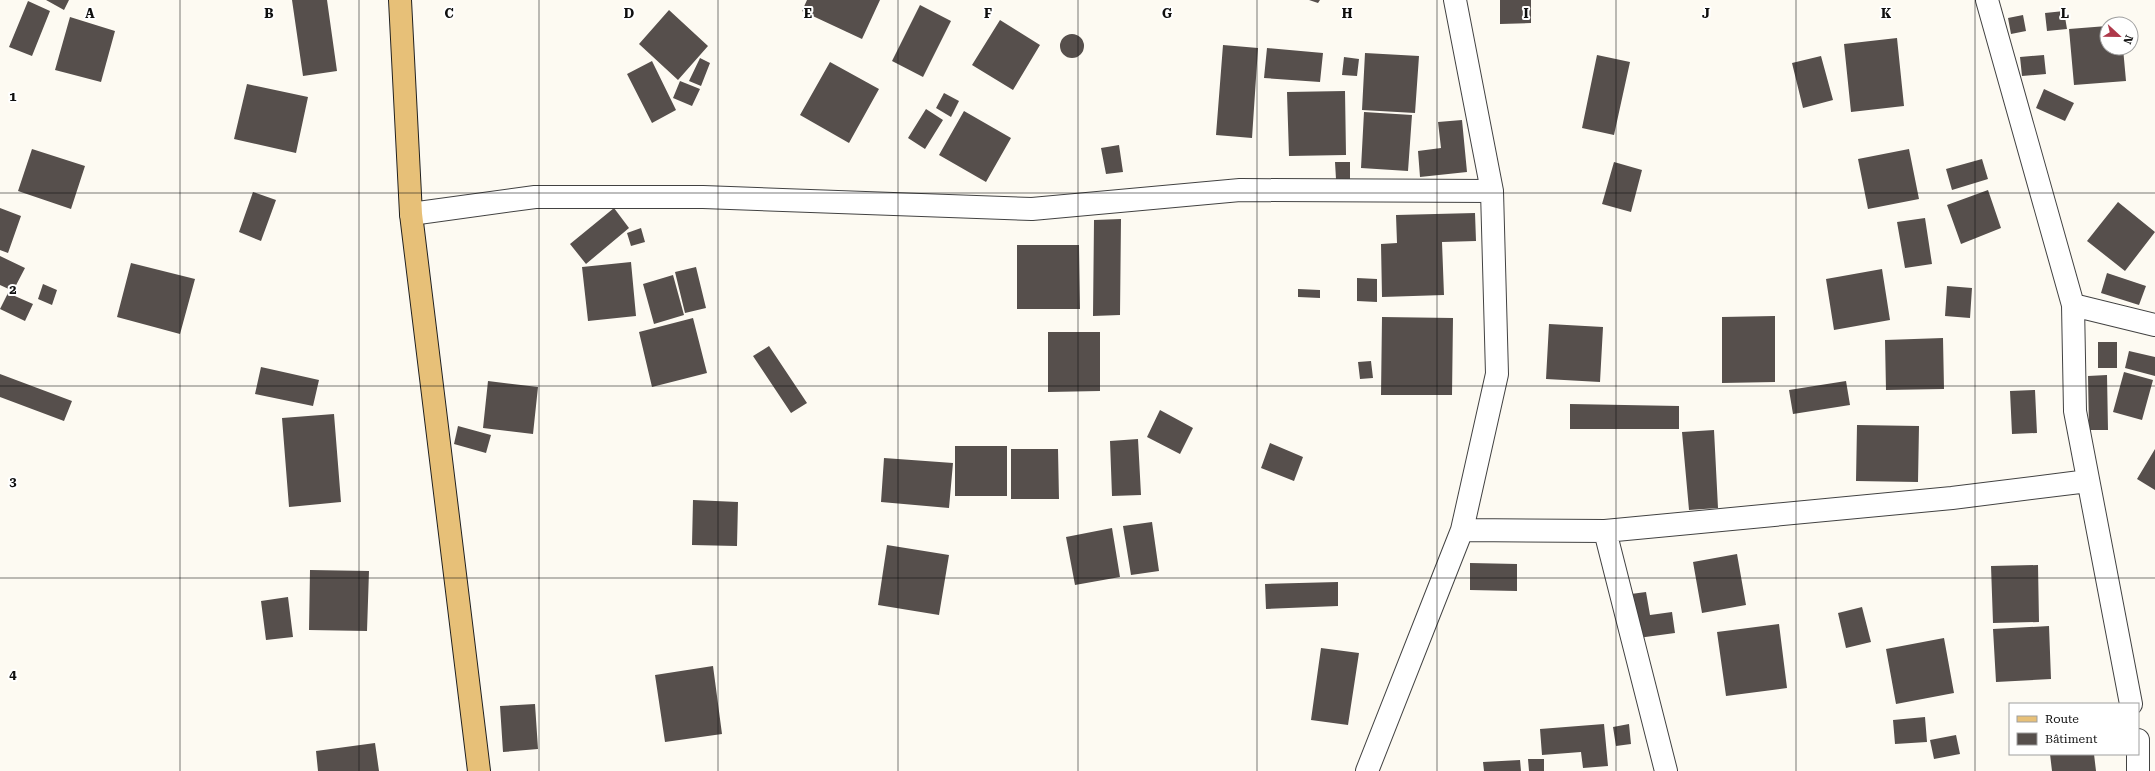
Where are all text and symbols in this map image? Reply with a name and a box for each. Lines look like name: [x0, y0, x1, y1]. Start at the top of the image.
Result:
text: A: [85, 6, 95, 21]
text: B: [264, 6, 274, 21]
text: C: [444, 6, 454, 21]
text: D: [624, 6, 634, 21]
text: E: [804, 6, 812, 21]
text: F: [984, 6, 992, 21]
text: G: [1162, 6, 1172, 21]
text: H: [1342, 6, 1353, 21]
text: I: [1523, 6, 1529, 21]
text: J: [1702, 6, 1710, 21]
text: K: [1881, 6, 1892, 21]
text: L: [2061, 6, 2069, 21]
north arrow: [2099, 16, 2139, 56]
text: N: [2120, 33, 2135, 46]
text: 1: [9, 89, 17, 104]
text: 2: [9, 282, 17, 297]
text: 3: [9, 474, 17, 489]
text: 4: [9, 667, 17, 682]
legend: [2009, 703, 2139, 755]
text: Route: [2045, 712, 2079, 726]
text: Bâtiment: [2045, 732, 2098, 746]

